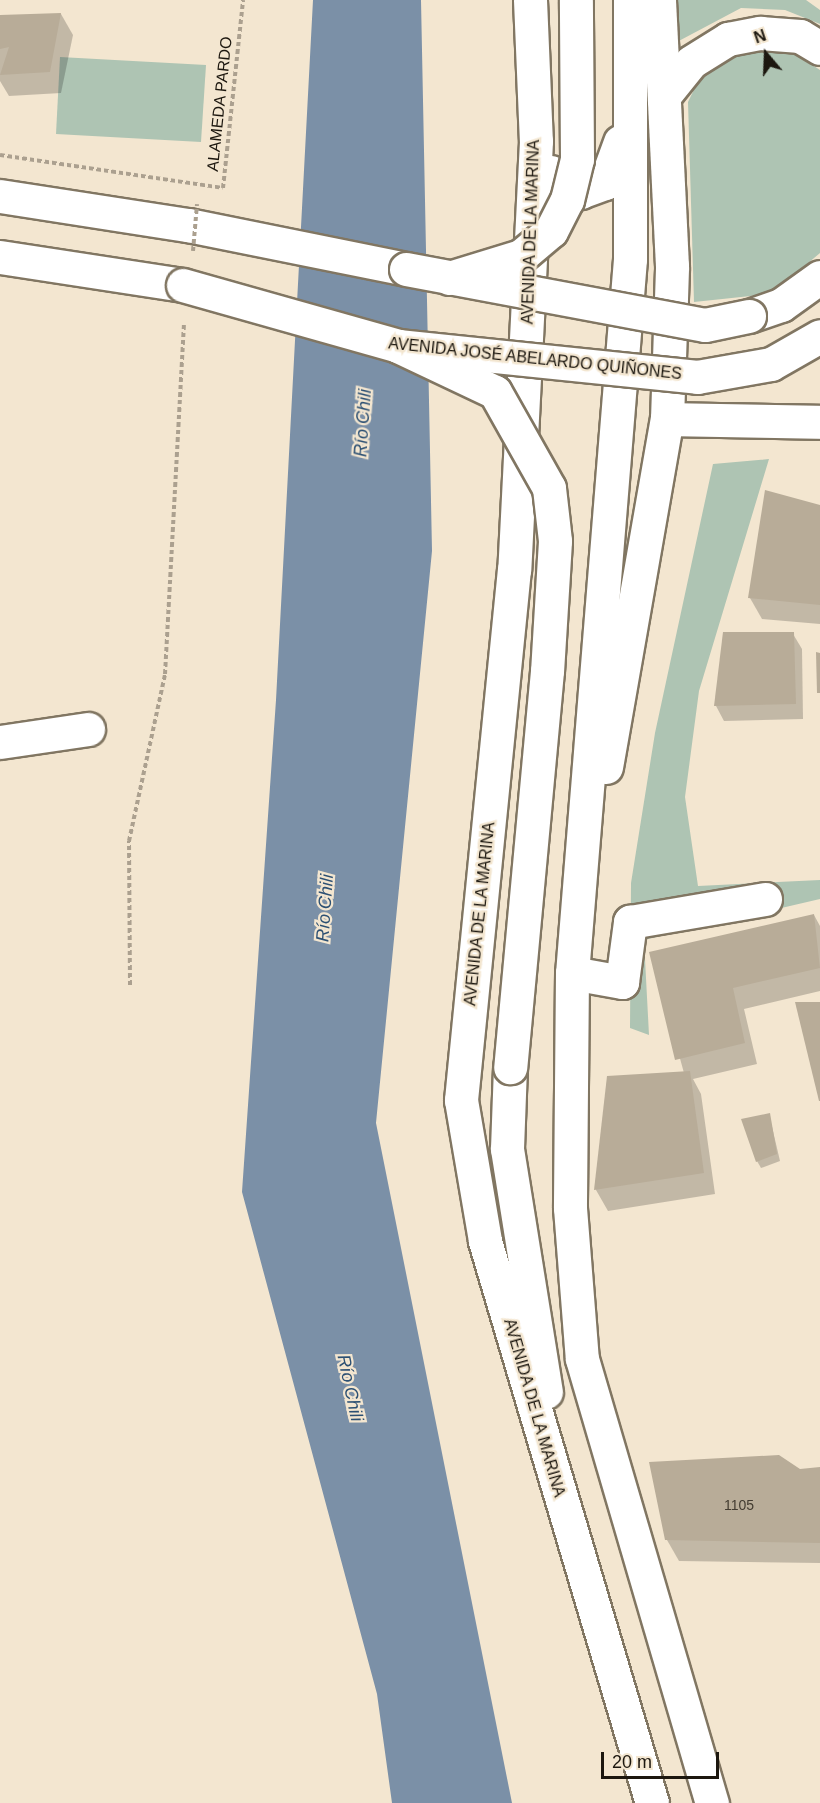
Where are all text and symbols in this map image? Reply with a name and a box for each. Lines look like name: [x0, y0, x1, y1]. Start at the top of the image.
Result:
north arrow: [736, 24, 796, 84]
text: N: [752, 27, 768, 46]
street label: ALAMEDA PARDO: [203, 35, 237, 173]
street label: AVENIDA DE LA MARINA: [518, 139, 544, 325]
street label: AVENIDA JOSÉ ABELARDO QUIÑONES: [386, 334, 684, 384]
water label: Río Chili: [350, 388, 376, 458]
street label: AVENIDA DE LA MARINA: [461, 820, 499, 1008]
water label: Río Chili: [312, 873, 338, 943]
street label: AVENIDA DE LA MARINA: [499, 1316, 569, 1500]
water label: Río Chili: [332, 1352, 368, 1424]
house number: 1105: [724, 1497, 754, 1513]
scale bar: [604, 1740, 722, 1778]
text: 20 m: [612, 1752, 652, 1772]

